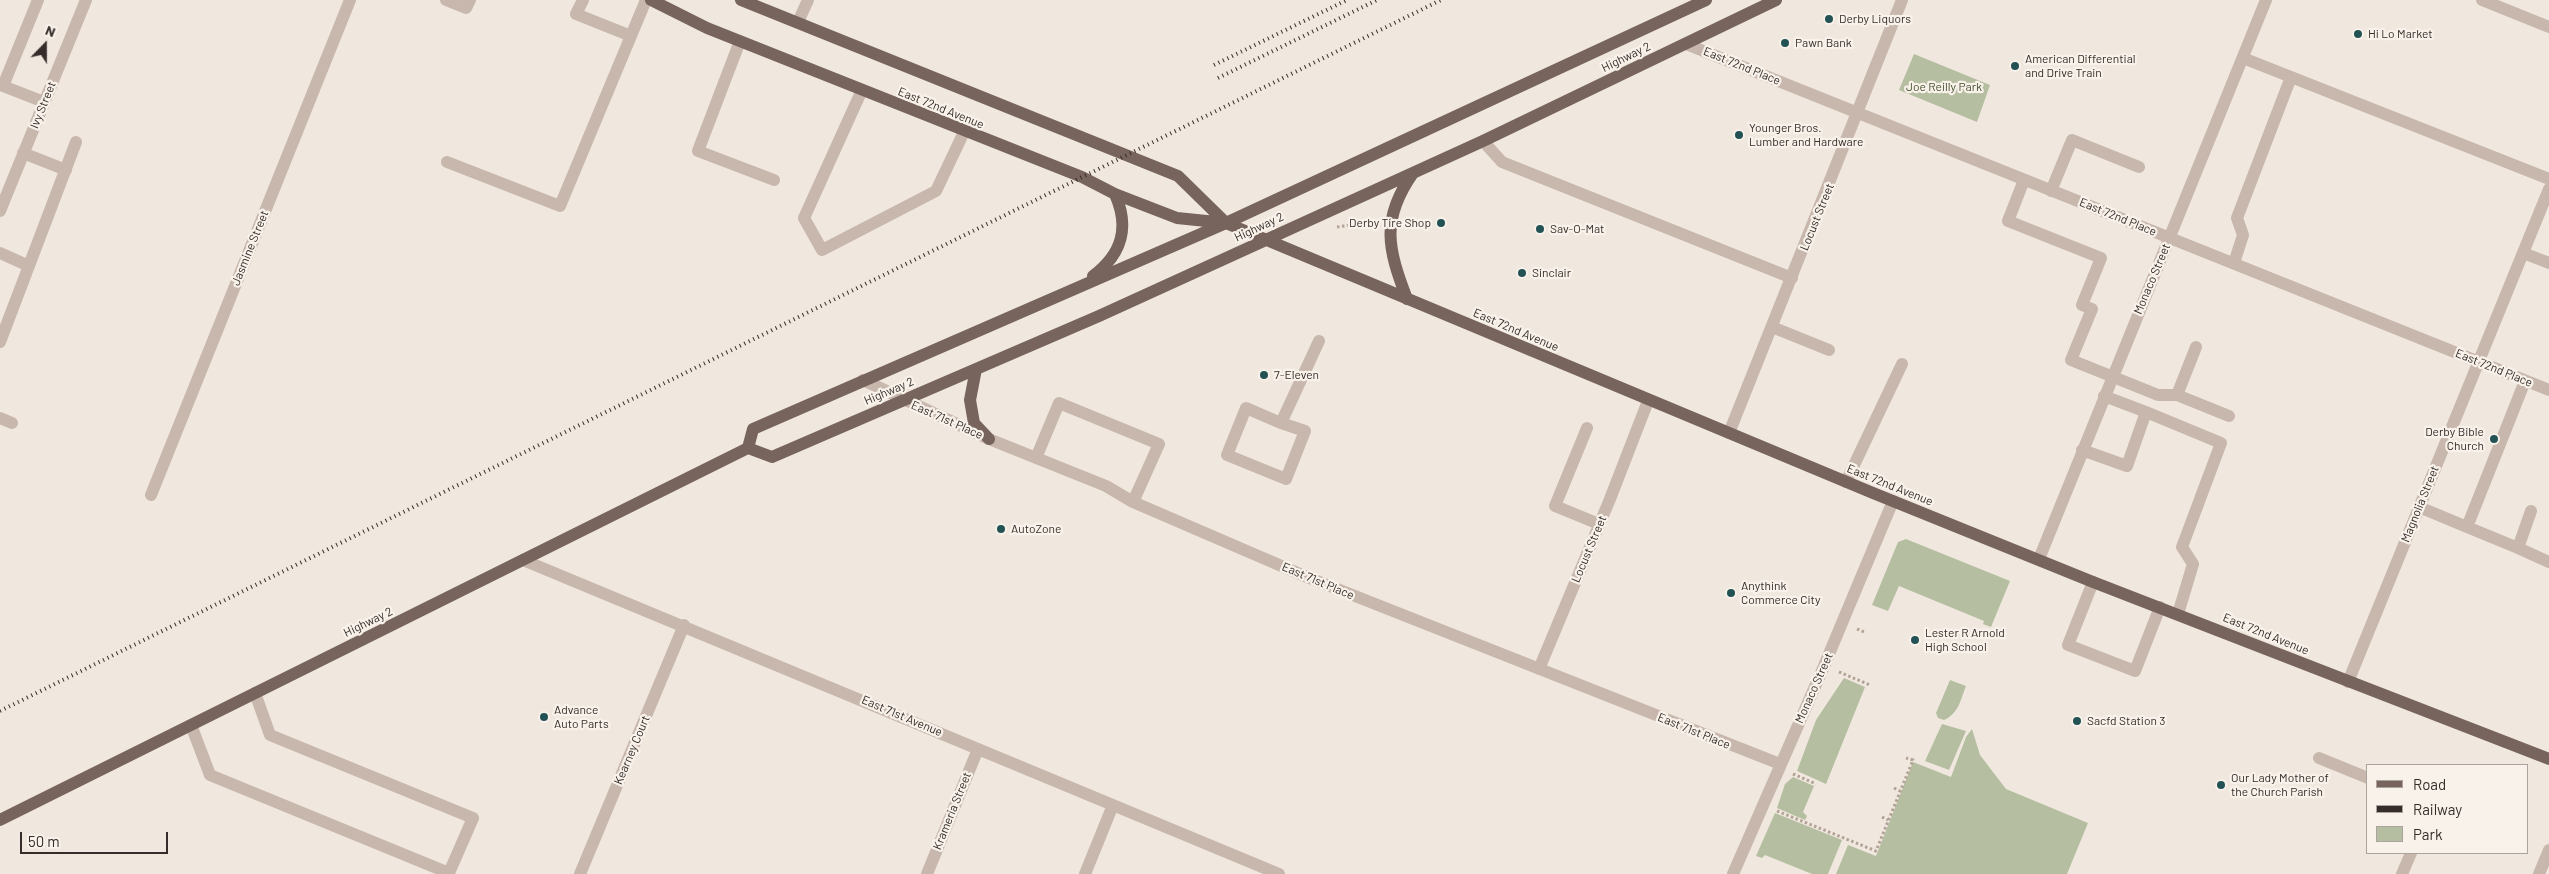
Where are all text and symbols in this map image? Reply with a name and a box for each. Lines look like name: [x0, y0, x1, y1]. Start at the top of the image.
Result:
place label: Derby Liquors: [1839, 12, 1911, 26]
marker: Derby Liquors: [1823, 13, 1835, 25]
north arrow: [20, 20, 70, 70]
text: N: [43, 21, 58, 40]
place label: Hi Lo Market: [2368, 27, 2433, 41]
marker: Hi Lo Market: [2352, 28, 2364, 40]
place label: Pawn Bank: [1795, 36, 1852, 50]
marker: Pawn Bank: [1779, 37, 1791, 49]
street label: Highway 2: [1599, 39, 1653, 75]
street label: East 72nd Place: [1701, 44, 1783, 88]
place label: American Differential and Drive Train: [2025, 52, 2136, 80]
marker: American Differential and Drive Train: [2009, 60, 2021, 72]
street label: Ivy Street: [27, 79, 59, 131]
park label: Joe Reilly Park: [1906, 80, 1982, 94]
street label: East 72nd Avenue: [896, 84, 986, 132]
place label: Younger Bros. Lumber and Hardware: [1749, 121, 1863, 149]
marker: Younger Bros. Lumber and Hardware: [1733, 129, 1745, 141]
street label: Locust Street: [1797, 181, 1837, 253]
street label: East 72nd Place: [2077, 195, 2159, 239]
street label: Jasmine Street: [228, 208, 272, 288]
street label: Highway 2: [1232, 209, 1286, 245]
place label: Derby Tire Shop: [1349, 216, 1431, 230]
marker: Derby Tire Shop: [1435, 217, 1447, 229]
place label: Sav-O-Mat: [1550, 222, 1604, 236]
marker: Sav-O-Mat: [1534, 223, 1546, 235]
street label: Monaco Street: [2131, 241, 2173, 317]
place label: Sinclair: [1532, 266, 1571, 280]
marker: Sinclair: [1516, 267, 1528, 279]
street label: East 72nd Avenue: [1471, 305, 1561, 355]
street label: East 72nd Place: [2453, 346, 2535, 390]
place label: 7-Eleven: [1274, 368, 1319, 382]
marker: 7-Eleven: [1258, 369, 1270, 381]
street label: Highway 2: [862, 374, 916, 408]
street label: East 71st Place: [909, 398, 985, 442]
place label: Derby Bible Church: [2425, 425, 2484, 453]
marker: Derby Bible Church: [2488, 433, 2500, 445]
street label: East 72nd Avenue: [1845, 461, 1935, 509]
street label: Magnolia Street: [2398, 464, 2442, 544]
street label: Locust Street: [1568, 513, 1610, 585]
place label: AutoZone: [1011, 522, 1061, 536]
marker: AutoZone: [995, 523, 1007, 535]
street label: East 71st Place: [1280, 559, 1356, 603]
place label: Anythink Commerce City: [1741, 579, 1821, 607]
marker: Anythink Commerce City: [1725, 587, 1737, 599]
street label: Highway 2: [341, 604, 395, 640]
street label: East 72nd Avenue: [2221, 610, 2311, 658]
place label: Lester R Arnold High School: [1925, 626, 2005, 654]
marker: Lester R Arnold High School: [1909, 634, 1921, 646]
street label: Monaco Street: [1792, 651, 1836, 725]
street label: East 71st Avenue: [859, 692, 945, 740]
place label: Advance Auto Parts: [554, 703, 609, 731]
street label: East 71st Place: [1656, 710, 1732, 752]
marker: Advance Auto Parts: [538, 711, 550, 723]
street label: Kearney Court: [611, 713, 653, 787]
place label: Sacfd Station 3: [2087, 714, 2165, 728]
marker: Sacfd Station 3: [2071, 715, 2083, 727]
legend: [2366, 764, 2529, 854]
street label: Krameria Street: [930, 770, 974, 852]
place label: Our Lady Mother of the Church Parish: [2231, 771, 2329, 799]
text: Road: [2413, 775, 2446, 793]
marker: Our Lady Mother of the Church Parish: [2215, 779, 2227, 791]
text: Railway: [2413, 800, 2462, 818]
scale bar: [22, 822, 170, 854]
text: Park: [2413, 825, 2442, 843]
text: 50 m: [28, 832, 60, 850]

